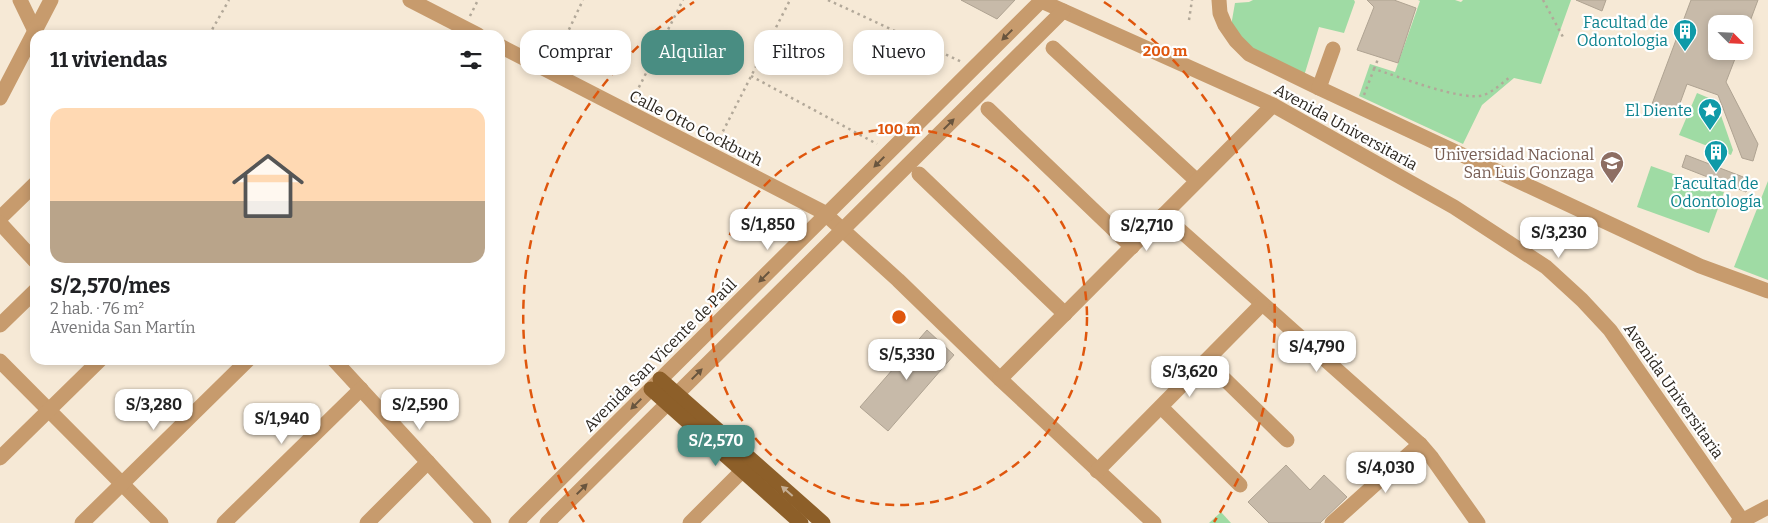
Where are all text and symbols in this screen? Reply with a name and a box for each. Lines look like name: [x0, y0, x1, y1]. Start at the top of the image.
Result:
place label: Facultad de Odontologia: [1577, 13, 1668, 50]
north arrow: [1708, 15, 1752, 60]
map controls: [1708, 15, 1753, 60]
building icon: Facultad de Odontologia: [1672, 18, 1698, 52]
one-way arrow: [1001, 29, 1013, 41]
chip: Comprar: [520, 30, 631, 75]
chip: Alquilar: [641, 30, 744, 75]
chip: Filtros: [754, 30, 843, 75]
chip: Nuevo: [853, 30, 944, 75]
text: 200 m: [1143, 42, 1188, 60]
icon: filters: [457, 46, 485, 74]
text: 11 viviendas: [50, 47, 167, 73]
street label: Avenida Universitaria: [1271, 80, 1421, 174]
street label: Calle Otto Cockburh: [626, 86, 766, 170]
place icon: El Diente: [1697, 97, 1723, 131]
place label: El Diente: [1625, 101, 1692, 120]
one-way arrow: [942, 118, 954, 130]
text: 100 m: [878, 120, 921, 138]
building icon: Facultad de Odontología: [1703, 139, 1729, 173]
icon: home: [223, 141, 313, 231]
place label: Universidad Nacional San Luis Gonzaga: [1434, 145, 1594, 182]
school or university icon: Universidad Nacional San Luis Gonzaga: [1599, 150, 1625, 184]
one-way arrow: [873, 156, 885, 168]
place label: Facultad de Odontología: [1670, 174, 1762, 211]
pin: S/1,850: [722, 208, 814, 251]
pin: S/2,710: [1101, 210, 1193, 252]
text: S/1,850: [741, 215, 795, 234]
text: S/2,710: [1121, 216, 1173, 235]
pin: S/3,230: [1513, 216, 1605, 259]
text: S/3,230: [1531, 223, 1587, 242]
one-way arrow: [758, 271, 770, 283]
text: S/2,570/mes: [50, 273, 170, 299]
street label: Avenida San Vicente de Paúl: [580, 274, 741, 435]
text: 2 hab. · 76 m²: [50, 299, 144, 318]
centre of rings: [890, 308, 908, 326]
text: Avenida San Martín: [50, 318, 195, 337]
street label: Avenida Universitaria: [1620, 320, 1728, 463]
pin: S/4,790: [1271, 330, 1363, 373]
text: S/4,790: [1289, 337, 1345, 356]
pin: S/5,330: [861, 338, 953, 381]
text: S/5,330: [879, 345, 935, 364]
pin: S/3,620: [1144, 356, 1236, 398]
text: S/3,620: [1162, 362, 1218, 381]
one-way arrow: [691, 368, 703, 380]
pin: S/3,280: [108, 388, 200, 431]
pin: S/2,590: [374, 388, 466, 431]
text: S/3,280: [126, 395, 182, 414]
text: S/2,590: [392, 395, 448, 414]
one-way arrow: [630, 397, 642, 409]
pin: S/1,940: [236, 402, 328, 445]
text: S/1,940: [254, 409, 310, 428]
pin: S/2,570: [670, 424, 762, 467]
text: S/2,570: [689, 431, 743, 450]
pin: S/4,030: [1340, 452, 1432, 494]
text: S/4,030: [1357, 458, 1415, 477]
one-way arrow: [575, 483, 587, 495]
one-way arrow: [781, 485, 793, 497]

